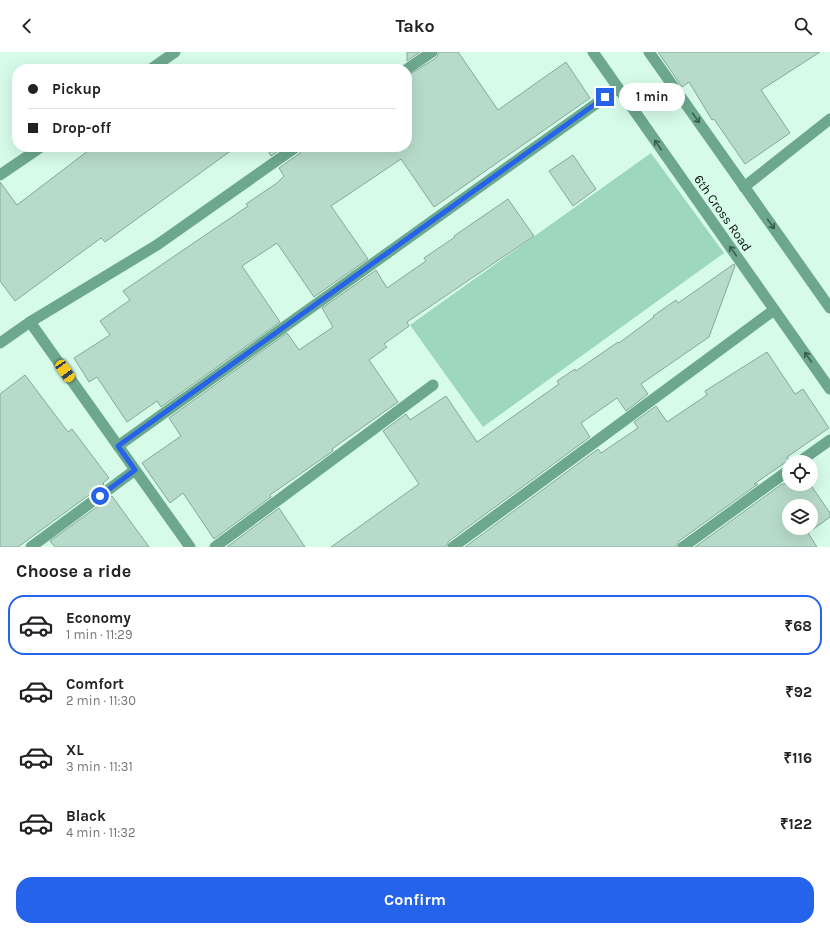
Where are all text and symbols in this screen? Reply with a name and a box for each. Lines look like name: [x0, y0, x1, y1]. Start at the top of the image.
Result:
icon: back: [16, 15, 38, 37]
text: Tako: [395, 15, 435, 37]
icon: search: [792, 15, 814, 37]
text: Pickup: [52, 80, 101, 98]
callout: 1 min: [619, 83, 685, 111]
route end: [596, 88, 614, 106]
text: 1 min: [636, 89, 668, 104]
one-way arrow: [692, 112, 700, 123]
text: Drop-off: [52, 119, 111, 137]
one-way arrow: [654, 139, 662, 150]
street label: 6th Cross Road: [691, 172, 755, 254]
one-way arrow: [767, 219, 775, 230]
one-way arrow: [729, 246, 737, 257]
one-way arrow: [804, 352, 812, 363]
car: [53, 358, 77, 384]
map controls: [782, 455, 818, 535]
button: locate: [782, 455, 818, 491]
route start: [91, 487, 109, 505]
button: layers: [782, 499, 818, 535]
text: Choose a ride: [16, 560, 131, 582]
icon: car: [18, 607, 54, 643]
text: Economy: [66, 609, 131, 627]
text: ₹68: [785, 617, 812, 635]
text: 1 min · 11:29: [66, 627, 132, 642]
icon: car: [18, 673, 54, 709]
text: Comfort: [66, 675, 124, 693]
text: ₹92: [785, 683, 812, 701]
text: 2 min · 11:30: [66, 693, 136, 708]
icon: car: [18, 739, 54, 775]
text: XL: [66, 741, 84, 759]
text: ₹116: [784, 749, 812, 767]
text: 3 min · 11:31: [66, 759, 133, 774]
icon: car: [18, 805, 54, 841]
text: Black: [66, 807, 106, 825]
text: ₹122: [780, 815, 812, 833]
text: 4 min · 11:32: [66, 825, 136, 840]
button: Confirm: [16, 877, 814, 923]

